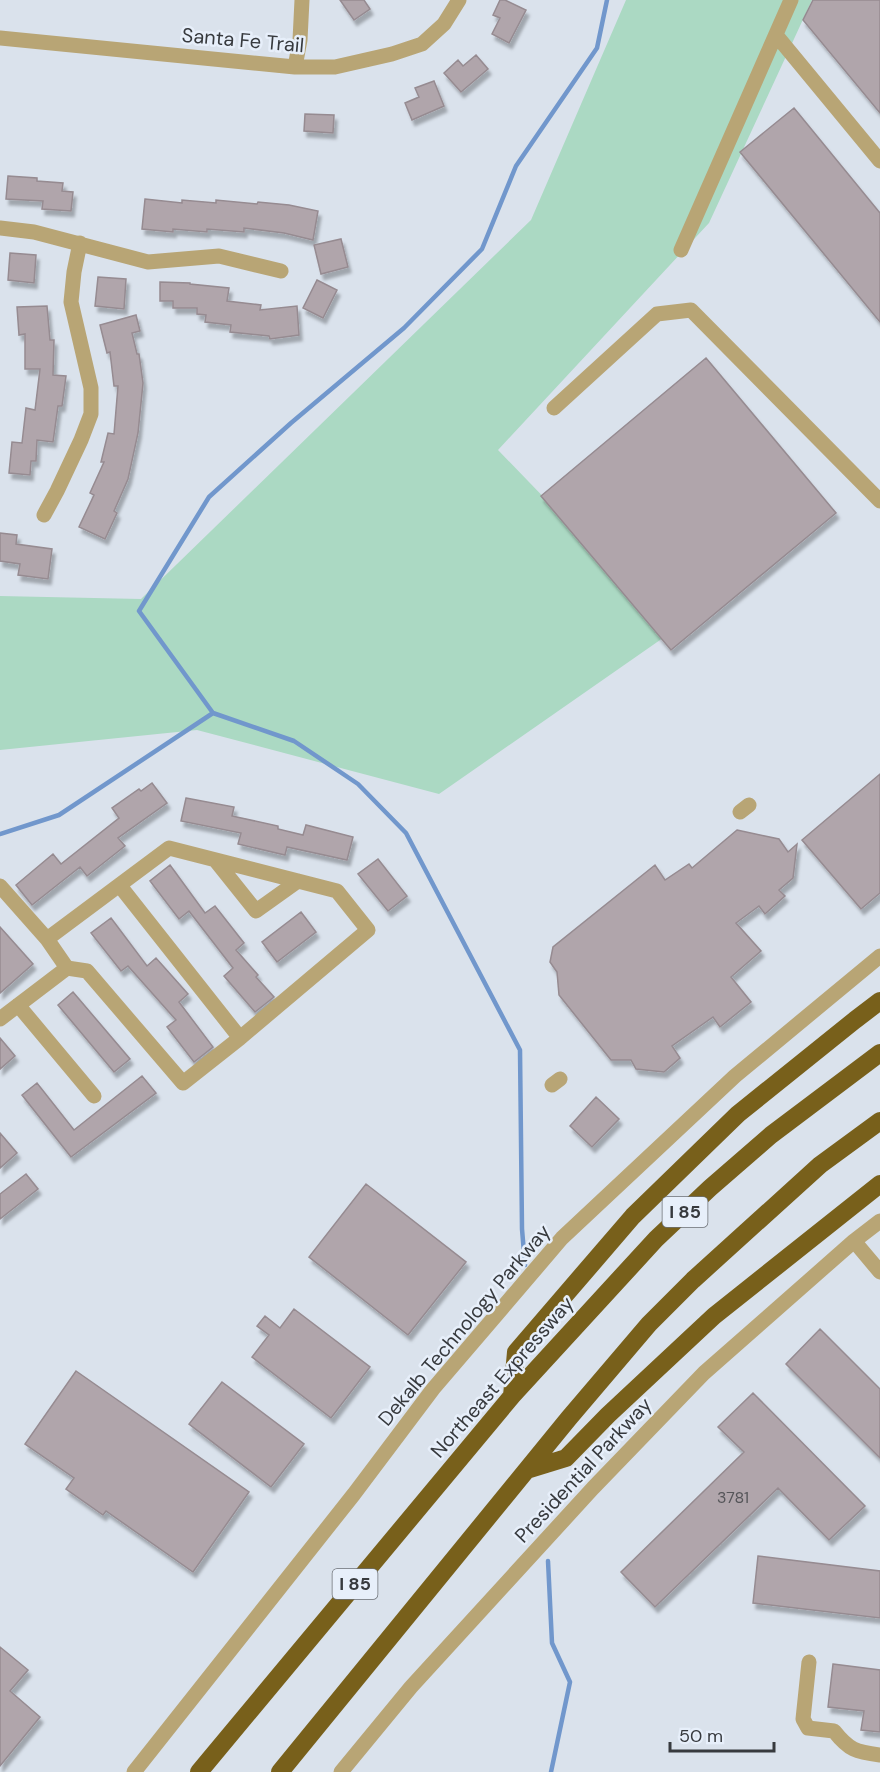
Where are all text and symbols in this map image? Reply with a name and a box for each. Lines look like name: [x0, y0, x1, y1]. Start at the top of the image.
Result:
street label: Santa Fe Trail: [181, 22, 305, 58]
road number: I 85: [662, 1197, 708, 1227]
street label: Dekalb Technology Parkway: [372, 1219, 556, 1431]
street label: Northeast Expressway: [425, 1291, 579, 1463]
street label: Presidential Parkway: [509, 1392, 657, 1548]
house number: 3781: [717, 1487, 749, 1508]
road number: I 85: [332, 1569, 378, 1599]
scale bar: [670, 1715, 774, 1753]
text: 50 m: [679, 1724, 723, 1748]

